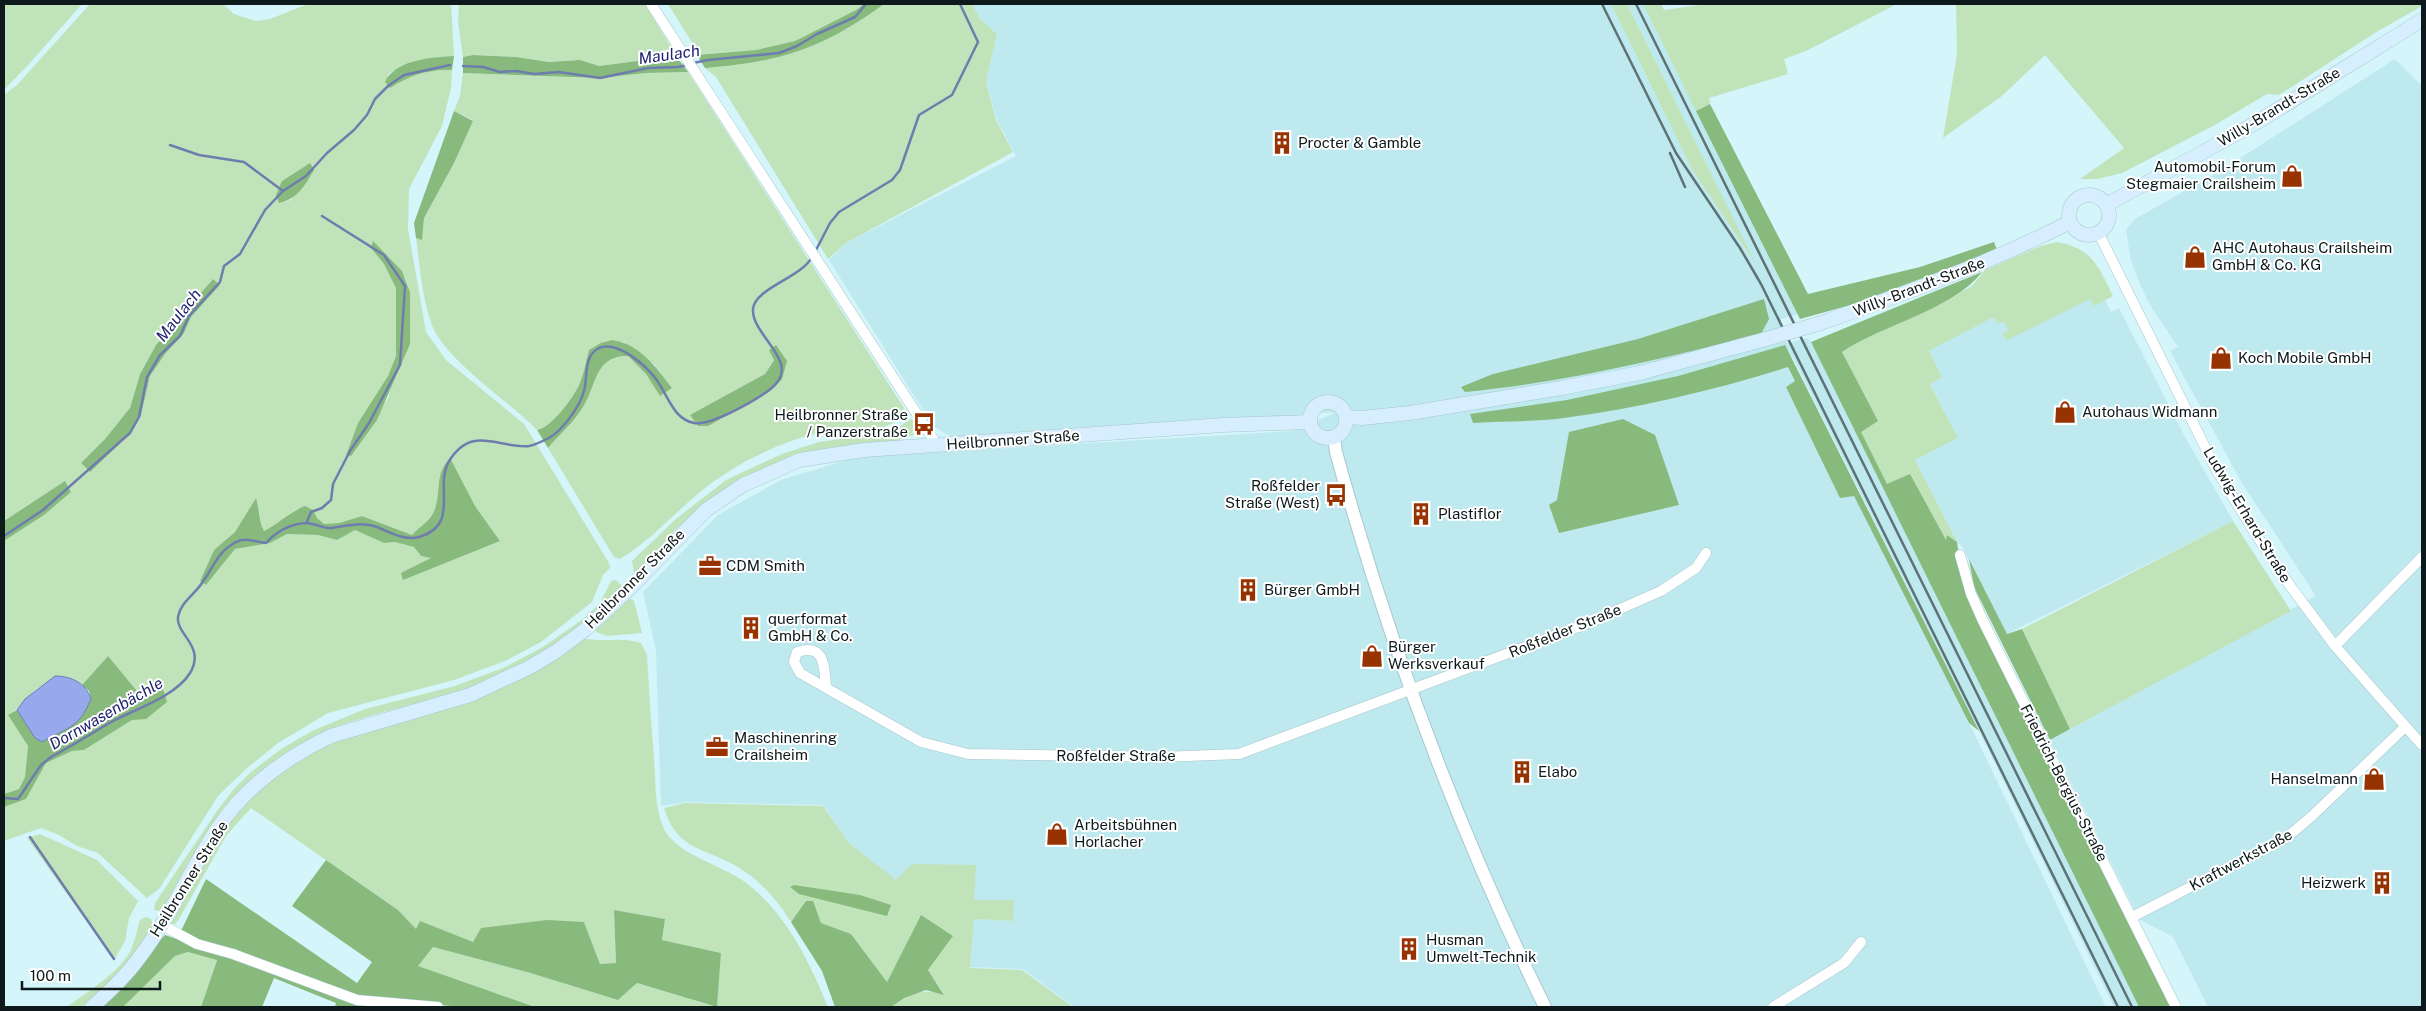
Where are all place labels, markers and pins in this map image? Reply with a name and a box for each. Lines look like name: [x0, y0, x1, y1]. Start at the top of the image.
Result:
building icon: Procter & Gamble: [1269, 130, 1295, 156]
place label: Procter & Gamble: [1298, 134, 1421, 151]
place label: Automobil-Forum Stegmaier Crailsheim: [2126, 158, 2276, 192]
shop icon: Automobil-Forum Stegmaier Crailsheim: [2279, 163, 2305, 189]
place label: AHC Autohaus Crailsheim GmbH & Co. KG: [2212, 239, 2392, 273]
shop icon: AHC Autohaus Crailsheim GmbH & Co. KG: [2182, 244, 2208, 270]
shop icon: Koch Mobile GmbH: [2208, 345, 2234, 371]
place label: Koch Mobile GmbH: [2238, 349, 2372, 366]
shop icon: Autohaus Widmann: [2052, 399, 2078, 425]
place label: Autohaus Widmann: [2082, 403, 2217, 420]
place label: Heilbronner Straße / Panzerstraße: [775, 406, 908, 440]
bus stop icon: Heilbronner Straße / Panzerstraße: [911, 411, 937, 437]
place label: Roßfelder Straße (West): [1225, 477, 1320, 511]
bus stop icon: Roßfelder Straße (West): [1323, 482, 1349, 508]
building icon: Plastiflor: [1408, 501, 1434, 527]
place label: Plastiflor: [1438, 505, 1502, 522]
office icon: CDM Smith: [697, 553, 723, 579]
place label: CDM Smith: [726, 557, 805, 574]
building icon: Bürger GmbH: [1235, 577, 1261, 603]
place label: Bürger GmbH: [1264, 581, 1360, 598]
place label: querformat GmbH & Co.: [768, 610, 852, 644]
building icon: querformat GmbH & Co.: [738, 615, 764, 641]
place label: Bürger Werksverkauf: [1388, 638, 1485, 672]
shop icon: Bürger Werksverkauf: [1359, 643, 1385, 669]
place label: Maschinenring Crailsheim: [734, 729, 837, 763]
office icon: Maschinenring Crailsheim: [704, 734, 730, 760]
building icon: Elabo: [1509, 759, 1535, 785]
place label: Elabo: [1538, 763, 1577, 780]
shop icon: Hanselmann: [2361, 766, 2387, 792]
place label: Hanselmann: [2271, 770, 2358, 787]
place label: Arbeitsbühnen Horlacher: [1074, 816, 1177, 850]
shop icon: Arbeitsbühnen Horlacher: [1044, 821, 1070, 847]
building icon: Heizwerk: [2369, 870, 2395, 896]
place label: Heizwerk: [2301, 874, 2366, 891]
place label: Husman Umwelt-Technik: [1426, 931, 1536, 965]
building icon: Husman Umwelt-Technik: [1396, 936, 1422, 962]

